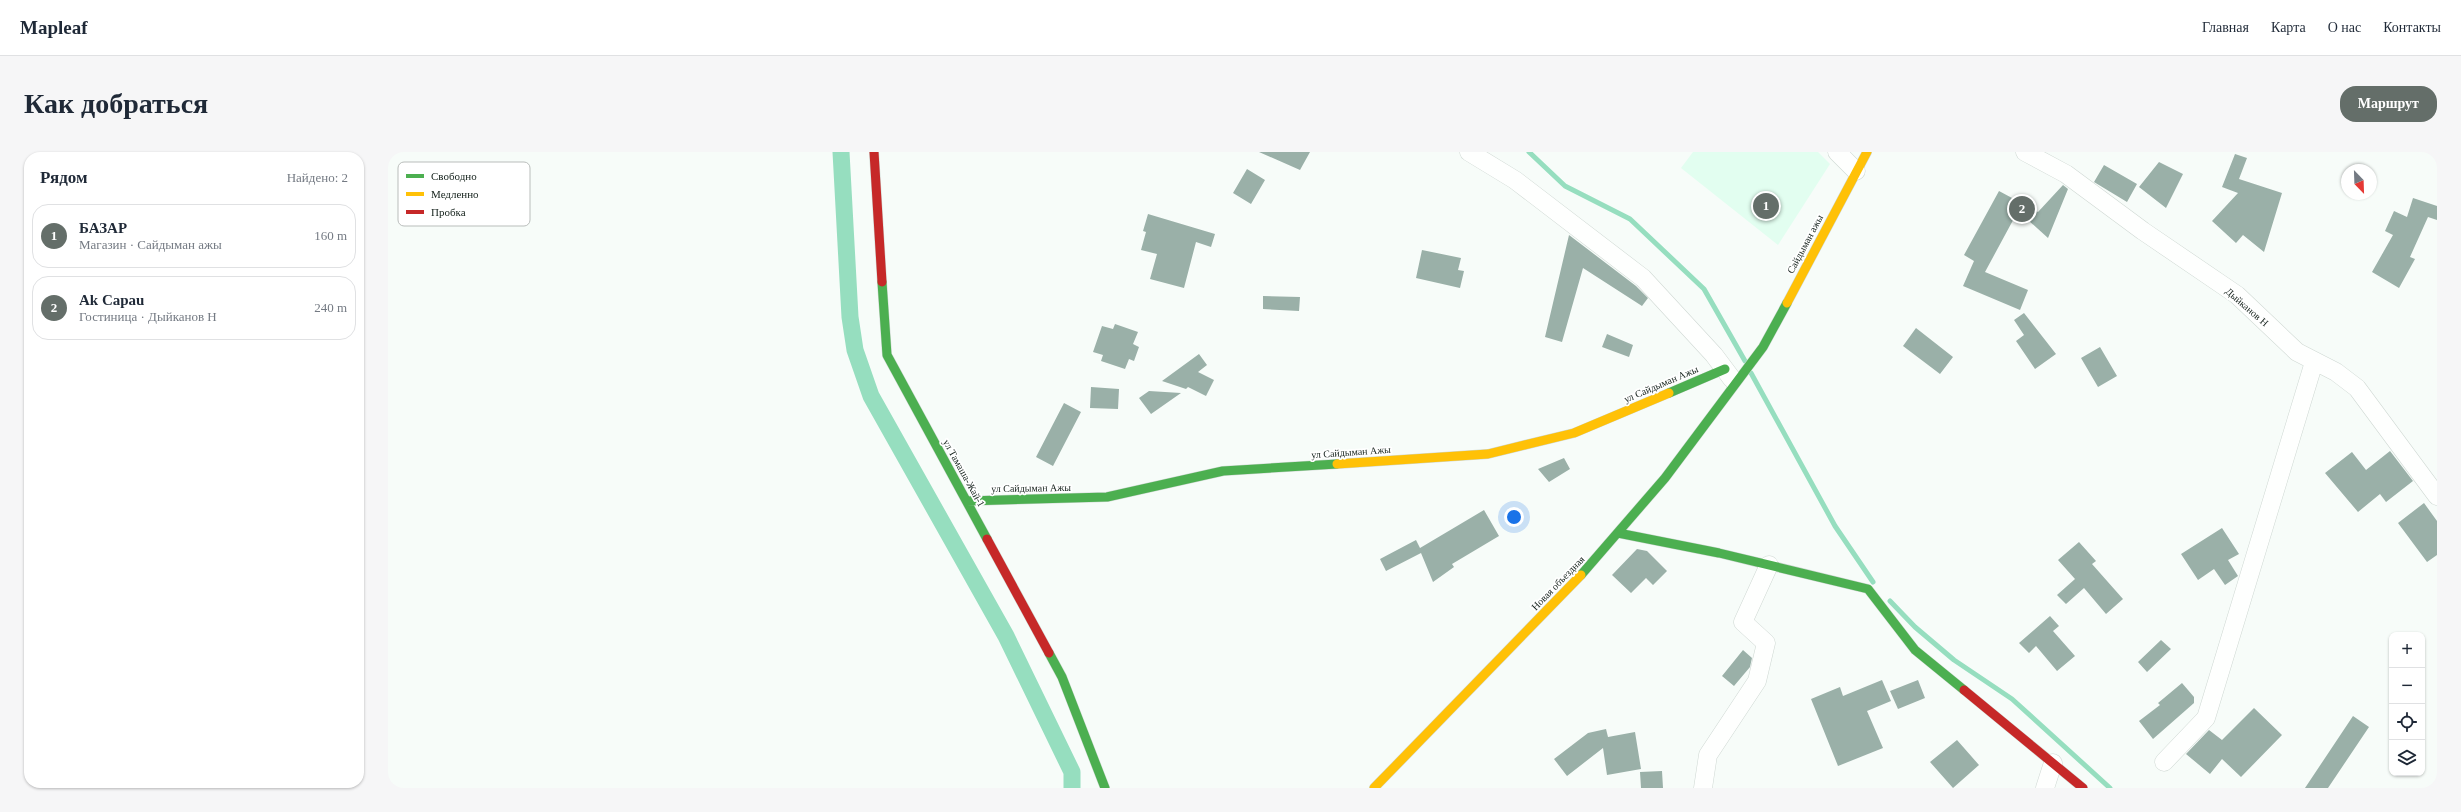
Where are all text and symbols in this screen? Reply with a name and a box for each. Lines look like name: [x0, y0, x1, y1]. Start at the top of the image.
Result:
text: Mapleaf: [20, 17, 88, 38]
text: Главная: [2202, 20, 2249, 35]
text: Карта: [2271, 20, 2306, 35]
text: О нас: [2328, 20, 2361, 35]
text: Контакты: [2383, 20, 2441, 35]
button: Маршрут: [2340, 86, 2437, 122]
text: Как добраться: [24, 88, 208, 119]
legend: [398, 162, 530, 226]
north arrow: [2341, 164, 2377, 200]
text: Рядом: [40, 168, 88, 187]
text: Найдено: 2: [287, 170, 348, 185]
text: Свободно: [431, 170, 477, 182]
text: Медленно: [431, 188, 479, 200]
pin: 1: [1753, 191, 1779, 221]
pin: 2: [2009, 194, 2035, 224]
text: Пробка: [431, 206, 466, 218]
street label: Сайдыман ажы: [1785, 213, 1825, 275]
text: БАЗАР: [79, 220, 127, 236]
text: 1: [51, 228, 57, 243]
text: 160 m: [314, 228, 347, 243]
text: Магазин · Сайдыман ажы: [79, 237, 222, 252]
street label: Дыйканов Н: [2223, 286, 2271, 328]
text: Ak Capau: [79, 292, 144, 308]
text: 2: [51, 300, 57, 315]
text: 240 m: [314, 300, 347, 315]
text: Гостиница · Дыйканов Н: [79, 309, 217, 324]
street label: ул Сайдыман Ажы: [1622, 363, 1700, 405]
street label: ул Тамаша-Жай-1: [941, 437, 987, 509]
street label: ул Сайдыман Ажы: [1311, 444, 1391, 460]
street label: ул Сайдыман Ажы: [991, 482, 1071, 494]
your location: [1504, 507, 1524, 527]
street label: Новая объездная: [1529, 553, 1587, 612]
map controls: [2389, 632, 2425, 776]
button: +: [2389, 632, 2425, 668]
button: −: [2389, 668, 2425, 704]
button: locate: [2389, 704, 2425, 740]
button: layers: [2389, 740, 2425, 776]

